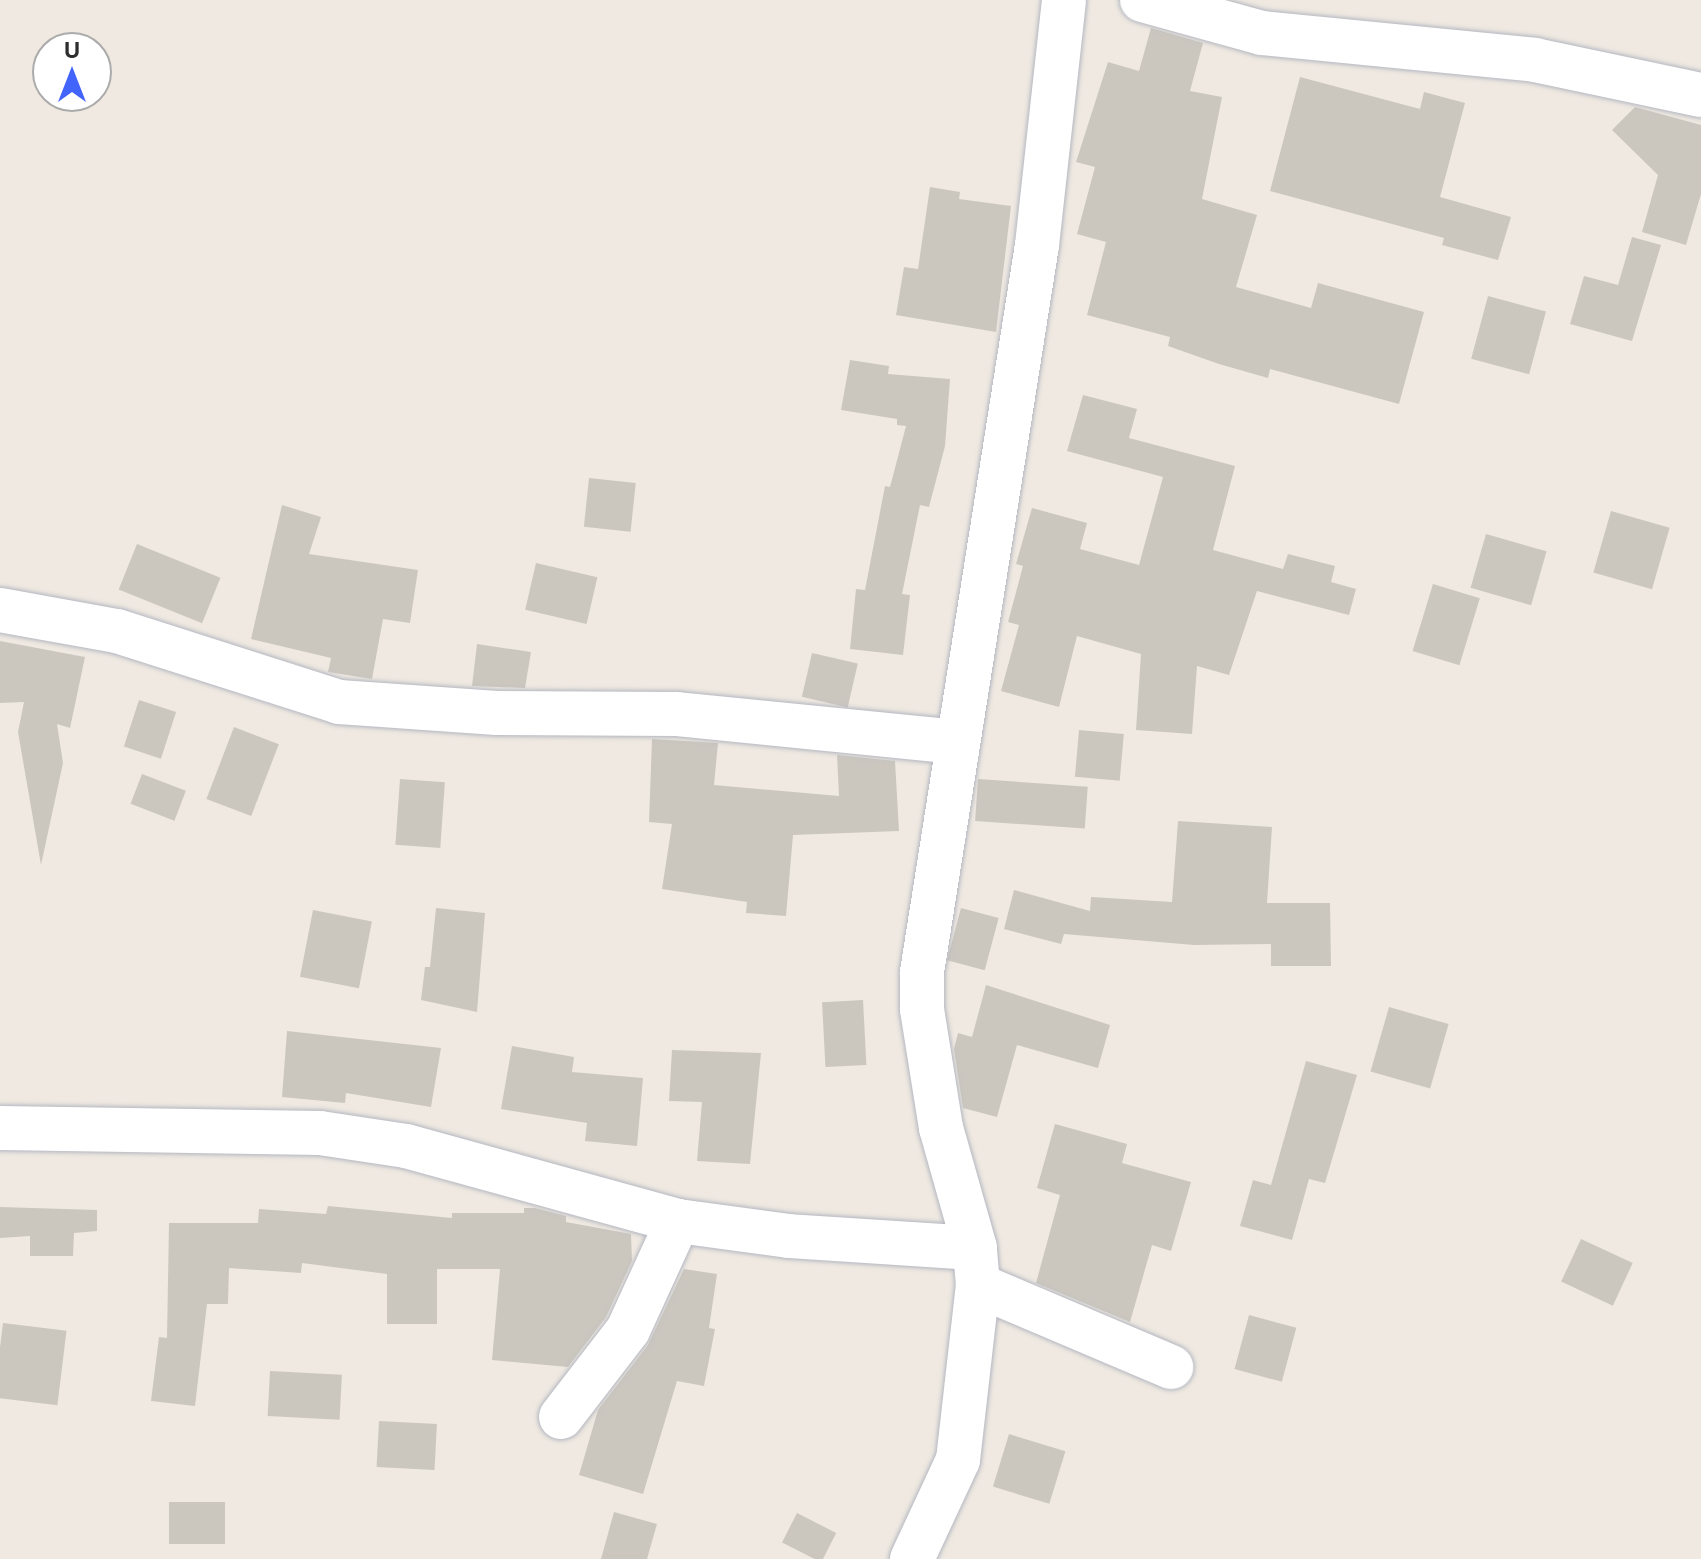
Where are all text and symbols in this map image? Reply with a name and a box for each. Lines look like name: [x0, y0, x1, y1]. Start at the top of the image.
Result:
north arrow: [32, 32, 112, 112]
text: U: [64, 37, 80, 63]

